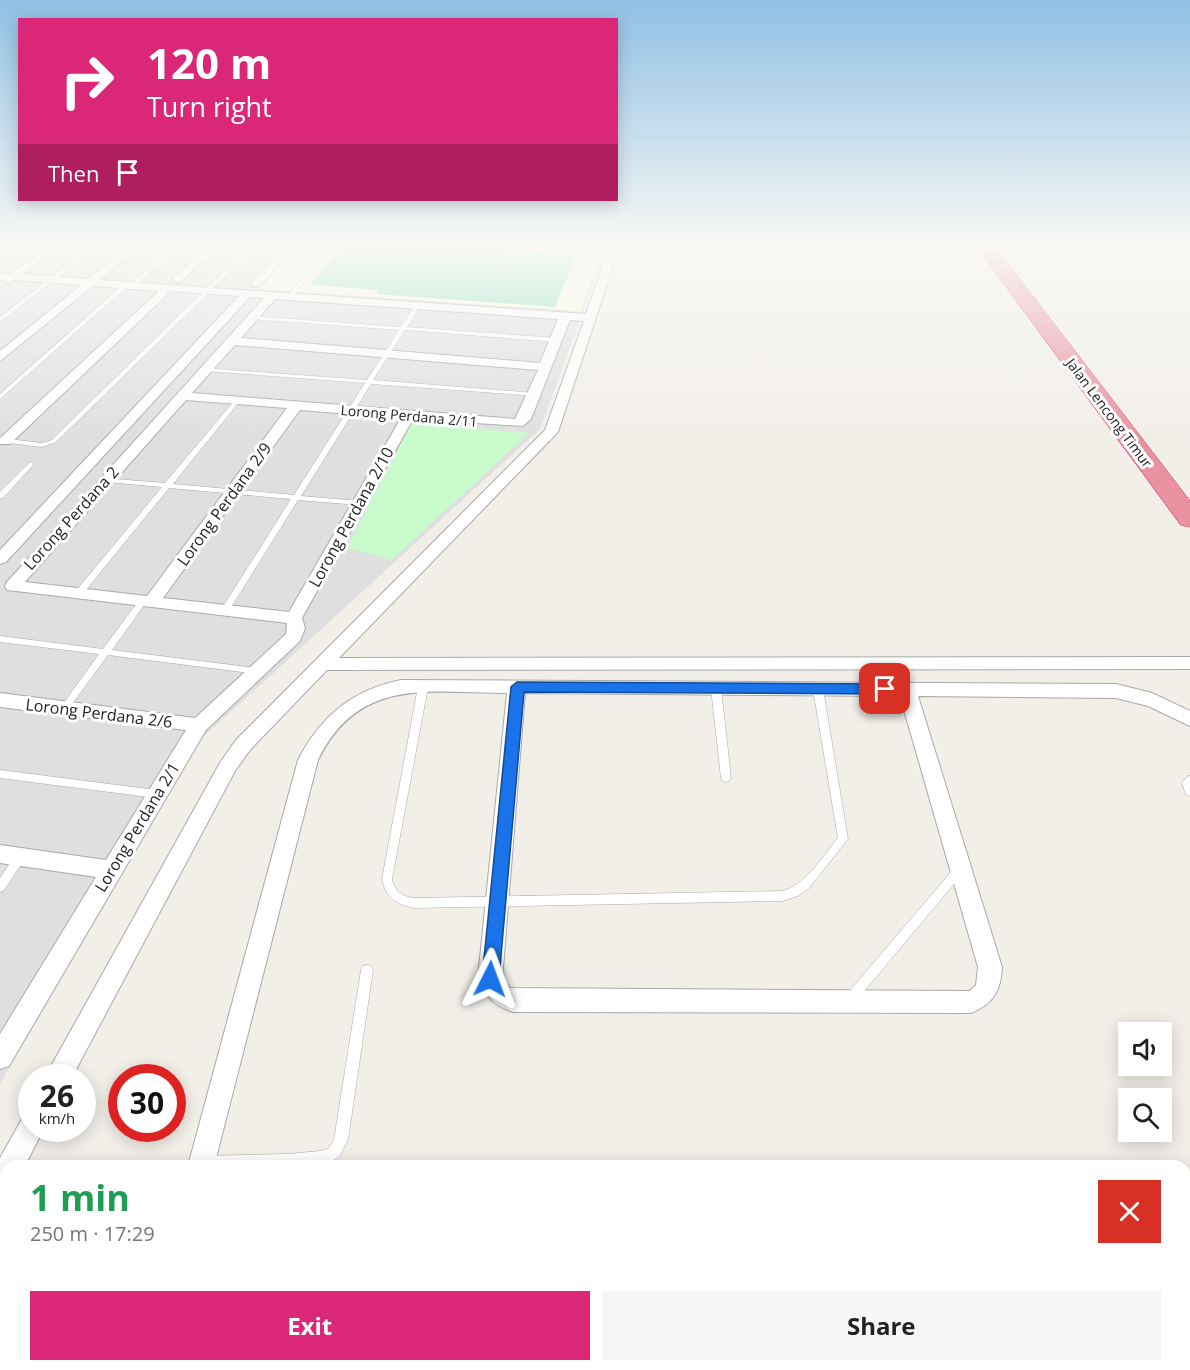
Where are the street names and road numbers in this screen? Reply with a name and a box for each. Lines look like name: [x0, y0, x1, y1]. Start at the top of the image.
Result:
street label: Jalan Lencong Timur: [1061, 353, 1157, 471]
street label: Lorong Perdana 2/11: [340, 400, 478, 431]
street label: Lorong Perdana 2/9: [172, 438, 276, 570]
street label: Lorong Perdana 2/10: [303, 443, 399, 591]
street label: Lorong Perdana 2: [18, 461, 124, 575]
street label: Lorong Perdana 2/6: [24, 693, 174, 733]
street label: Lorong Perdana 2/1: [90, 758, 184, 896]

